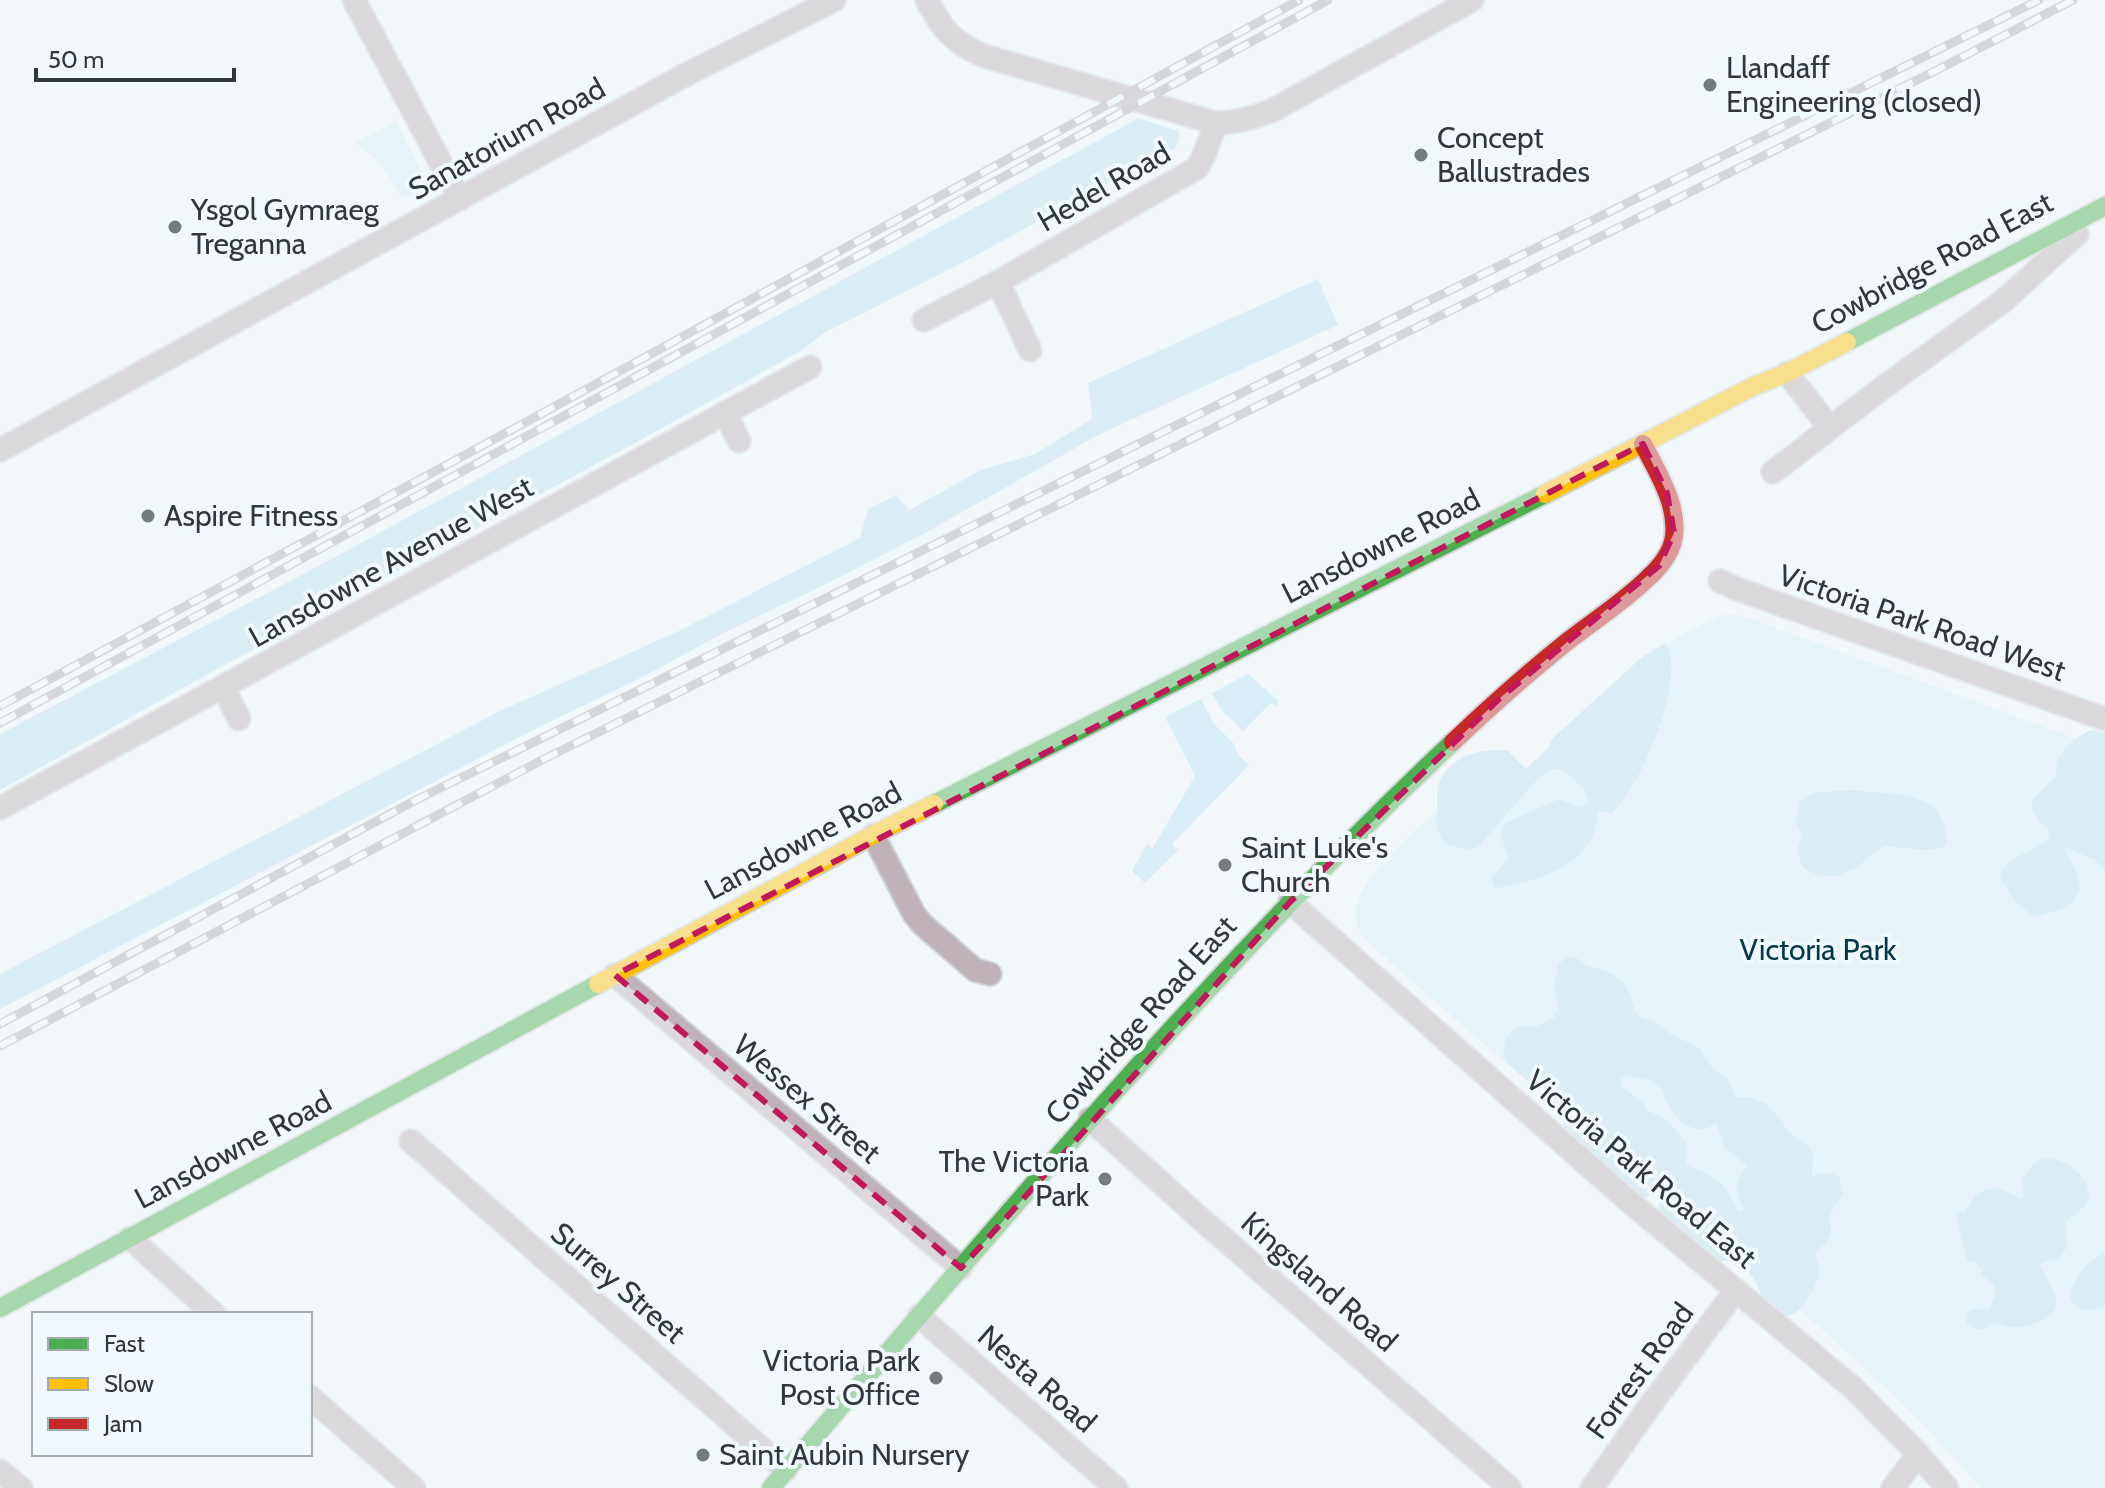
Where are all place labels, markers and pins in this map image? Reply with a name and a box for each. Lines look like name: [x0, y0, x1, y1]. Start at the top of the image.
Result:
place label: Llandaff Engineering (closed): [1726, 49, 1982, 120]
marker: Llandaff Engineering (closed): [1701, 76, 1719, 94]
place label: Concept Ballustrades: [1437, 119, 1590, 190]
marker: Concept Ballustrades: [1412, 146, 1430, 164]
place label: Ysgol Gymraeg Treganna: [190, 191, 380, 262]
marker: Ysgol Gymraeg Treganna: [166, 218, 184, 236]
place label: Aspire Fitness: [164, 497, 338, 534]
marker: Aspire Fitness: [139, 507, 157, 525]
place label: Saint Luke's Church: [1241, 829, 1388, 900]
marker: Saint Luke's Church: [1216, 856, 1234, 874]
place label: The Victoria Park: [938, 1143, 1090, 1214]
marker: The Victoria Park: [1096, 1170, 1114, 1188]
place label: Victoria Park Post Office: [763, 1342, 921, 1413]
marker: Victoria Park Post Office: [927, 1369, 945, 1387]
place label: Saint Aubin Nursery: [719, 1436, 969, 1473]
marker: Saint Aubin Nursery: [694, 1446, 712, 1464]

